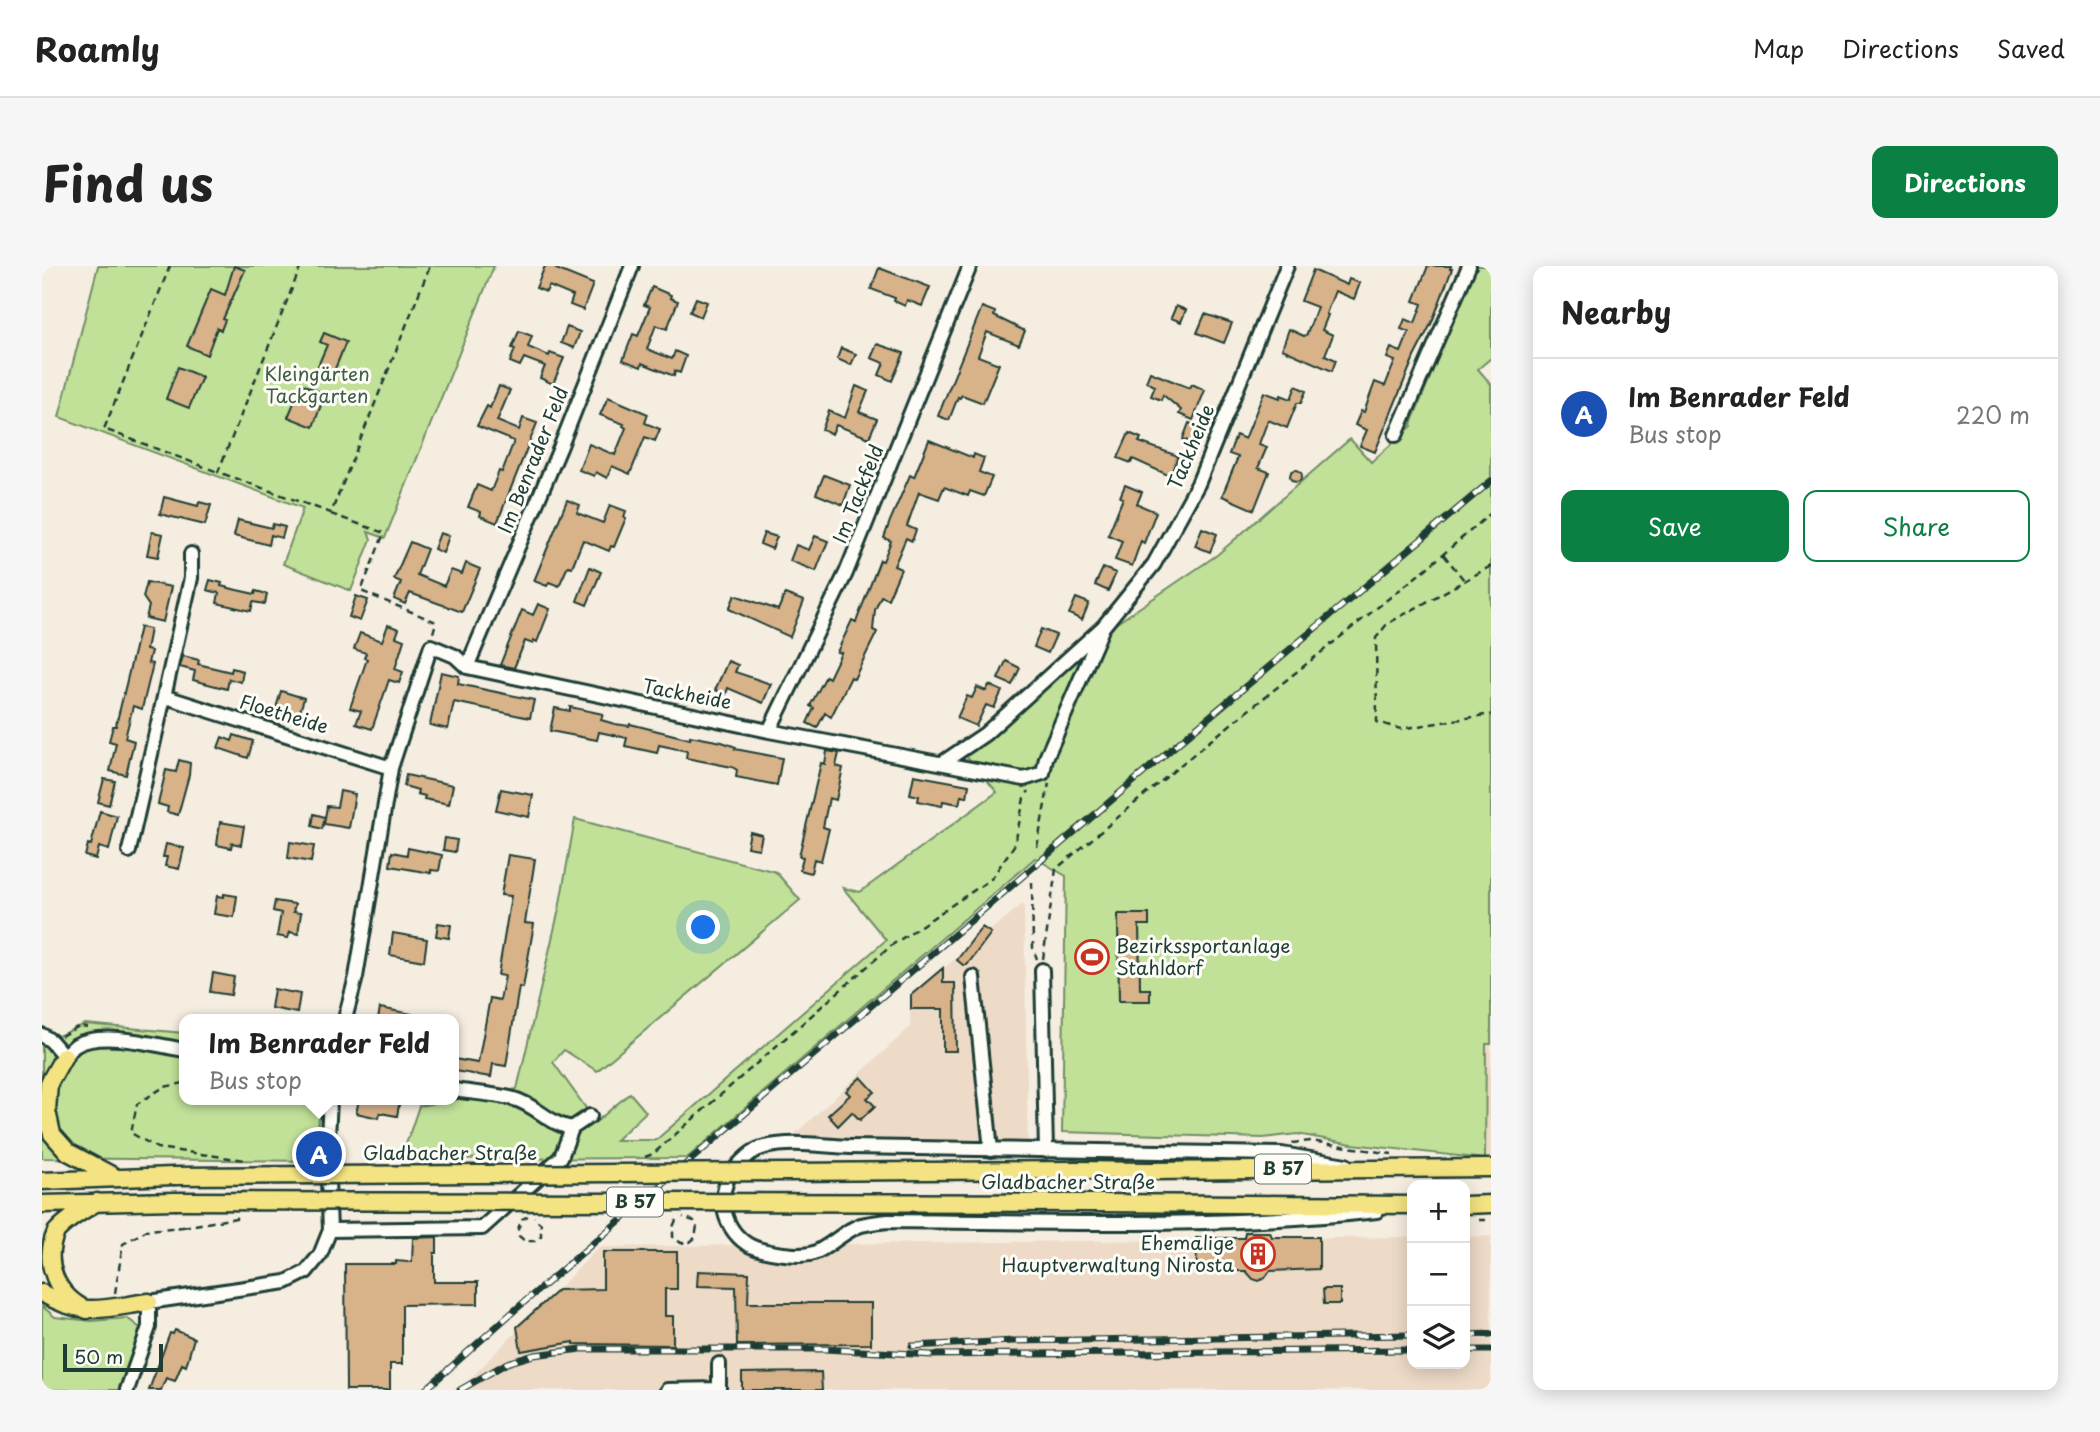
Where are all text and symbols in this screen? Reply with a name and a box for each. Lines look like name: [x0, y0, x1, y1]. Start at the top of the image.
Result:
text: Roamly: [35, 23, 160, 73]
text: Map: [1753, 30, 1804, 66]
text: Directions: [1842, 30, 1959, 66]
text: Saved: [1997, 30, 2065, 66]
text: Find us: [42, 145, 213, 219]
button: Directions: [1872, 146, 2058, 218]
text: Nearby: [1561, 289, 1671, 334]
park label: Kleingärten Tackgarten: [264, 359, 370, 409]
text: Im Benrader Feld: [1628, 377, 1850, 416]
street label: Im Benrader Feld: [490, 382, 574, 537]
text: A: [1575, 397, 1593, 432]
text: 220 m: [1956, 397, 2030, 432]
street label: Tackheide: [1160, 400, 1221, 493]
text: Bus stop: [1628, 416, 1722, 451]
street label: Im Tackfeld: [825, 440, 890, 547]
button: Save: [1561, 490, 1789, 562]
button: Share: [1803, 490, 2030, 562]
street label: Tackheide: [640, 671, 734, 715]
street label: Floetheide: [237, 686, 332, 740]
your location: [686, 910, 720, 944]
place label: Bezirkssportanlage Stahldorf: [1116, 931, 1290, 981]
sports icon: Bezirkssportanlage Stahldorf: [1073, 938, 1111, 976]
popup: [179, 1014, 459, 1105]
text: Im Benrader Feld: [208, 1023, 430, 1062]
text: Bus stop: [208, 1062, 302, 1097]
pin: A: [296, 1128, 342, 1180]
street label: Gladbacher Straße: [363, 1138, 537, 1166]
road number: B 57: [1255, 1154, 1311, 1184]
street label: Gladbacher Straße: [981, 1167, 1155, 1195]
map controls: [1407, 1180, 1470, 1369]
button: +: [1407, 1180, 1470, 1243]
road number: B 57: [607, 1188, 663, 1217]
place label: Ehemalige Hauptverwaltung Nirosta: [1002, 1228, 1234, 1278]
building icon: Ehemalige Hauptverwaltung Nirosta: [1239, 1235, 1277, 1273]
button: −: [1407, 1243, 1470, 1306]
button: layers: [1407, 1306, 1470, 1369]
scale bar: [63, 1341, 163, 1373]
text: 50 m: [74, 1342, 123, 1370]

